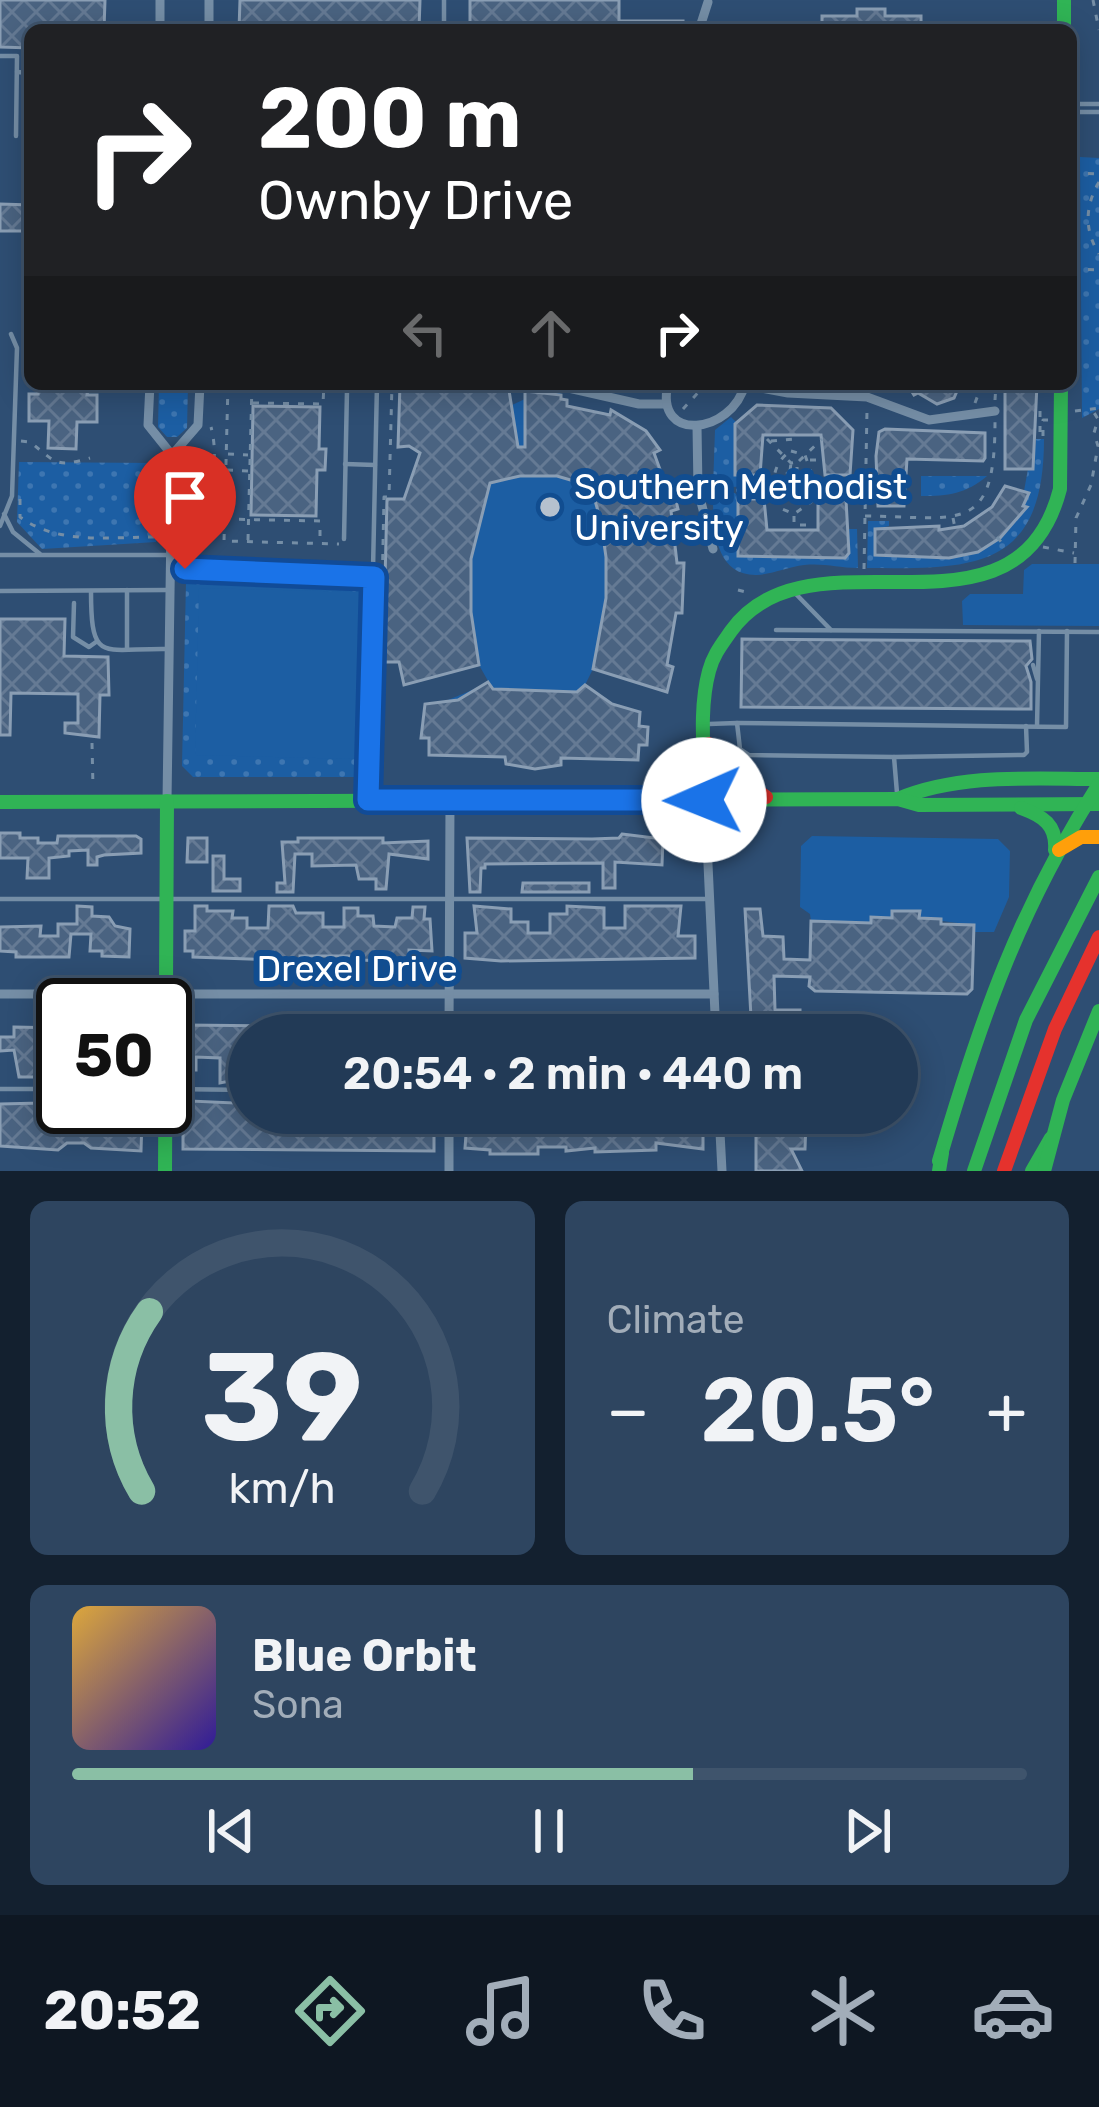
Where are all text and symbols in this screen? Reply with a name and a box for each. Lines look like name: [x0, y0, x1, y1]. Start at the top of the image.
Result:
text: 200 m: [258, 68, 522, 168]
icon: right: [60, 72, 216, 228]
text: Ownby Drive: [258, 169, 573, 233]
icon: left: [392, 300, 458, 366]
icon: ahead: [518, 300, 584, 366]
icon: right: [644, 300, 710, 366]
pin: [134, 446, 236, 569]
icon: arrive: [152, 464, 218, 530]
place label: Southern Methodist University: [574, 465, 907, 549]
marker: Southern Methodist University: [537, 494, 563, 520]
position arrow: [641, 737, 767, 863]
street label: Drexel Drive: [256, 947, 458, 990]
speed limit sign: 50: [36, 978, 192, 1134]
text: 20:54 · 2 min · 440 m: [343, 1047, 803, 1100]
text: Climate: [607, 1297, 745, 1343]
text: 39: [201, 1323, 363, 1471]
text: 20.5°: [700, 1357, 935, 1464]
text: −: [607, 1371, 649, 1450]
text: +: [986, 1371, 1027, 1450]
text: km/h: [229, 1463, 336, 1514]
text: Blue Orbit: [252, 1629, 476, 1682]
text: Sona: [252, 1682, 344, 1728]
icon: previous: [198, 1798, 264, 1864]
icon: pause: [516, 1798, 582, 1864]
icon: next: [835, 1798, 901, 1864]
icon: directions: [288, 1969, 372, 2053]
icon: music: [459, 1969, 543, 2053]
icon: phone: [630, 1969, 714, 2053]
icon: climate: [801, 1969, 885, 2053]
icon: car: [971, 1969, 1055, 2053]
text: 20:52: [43, 1979, 201, 2043]

